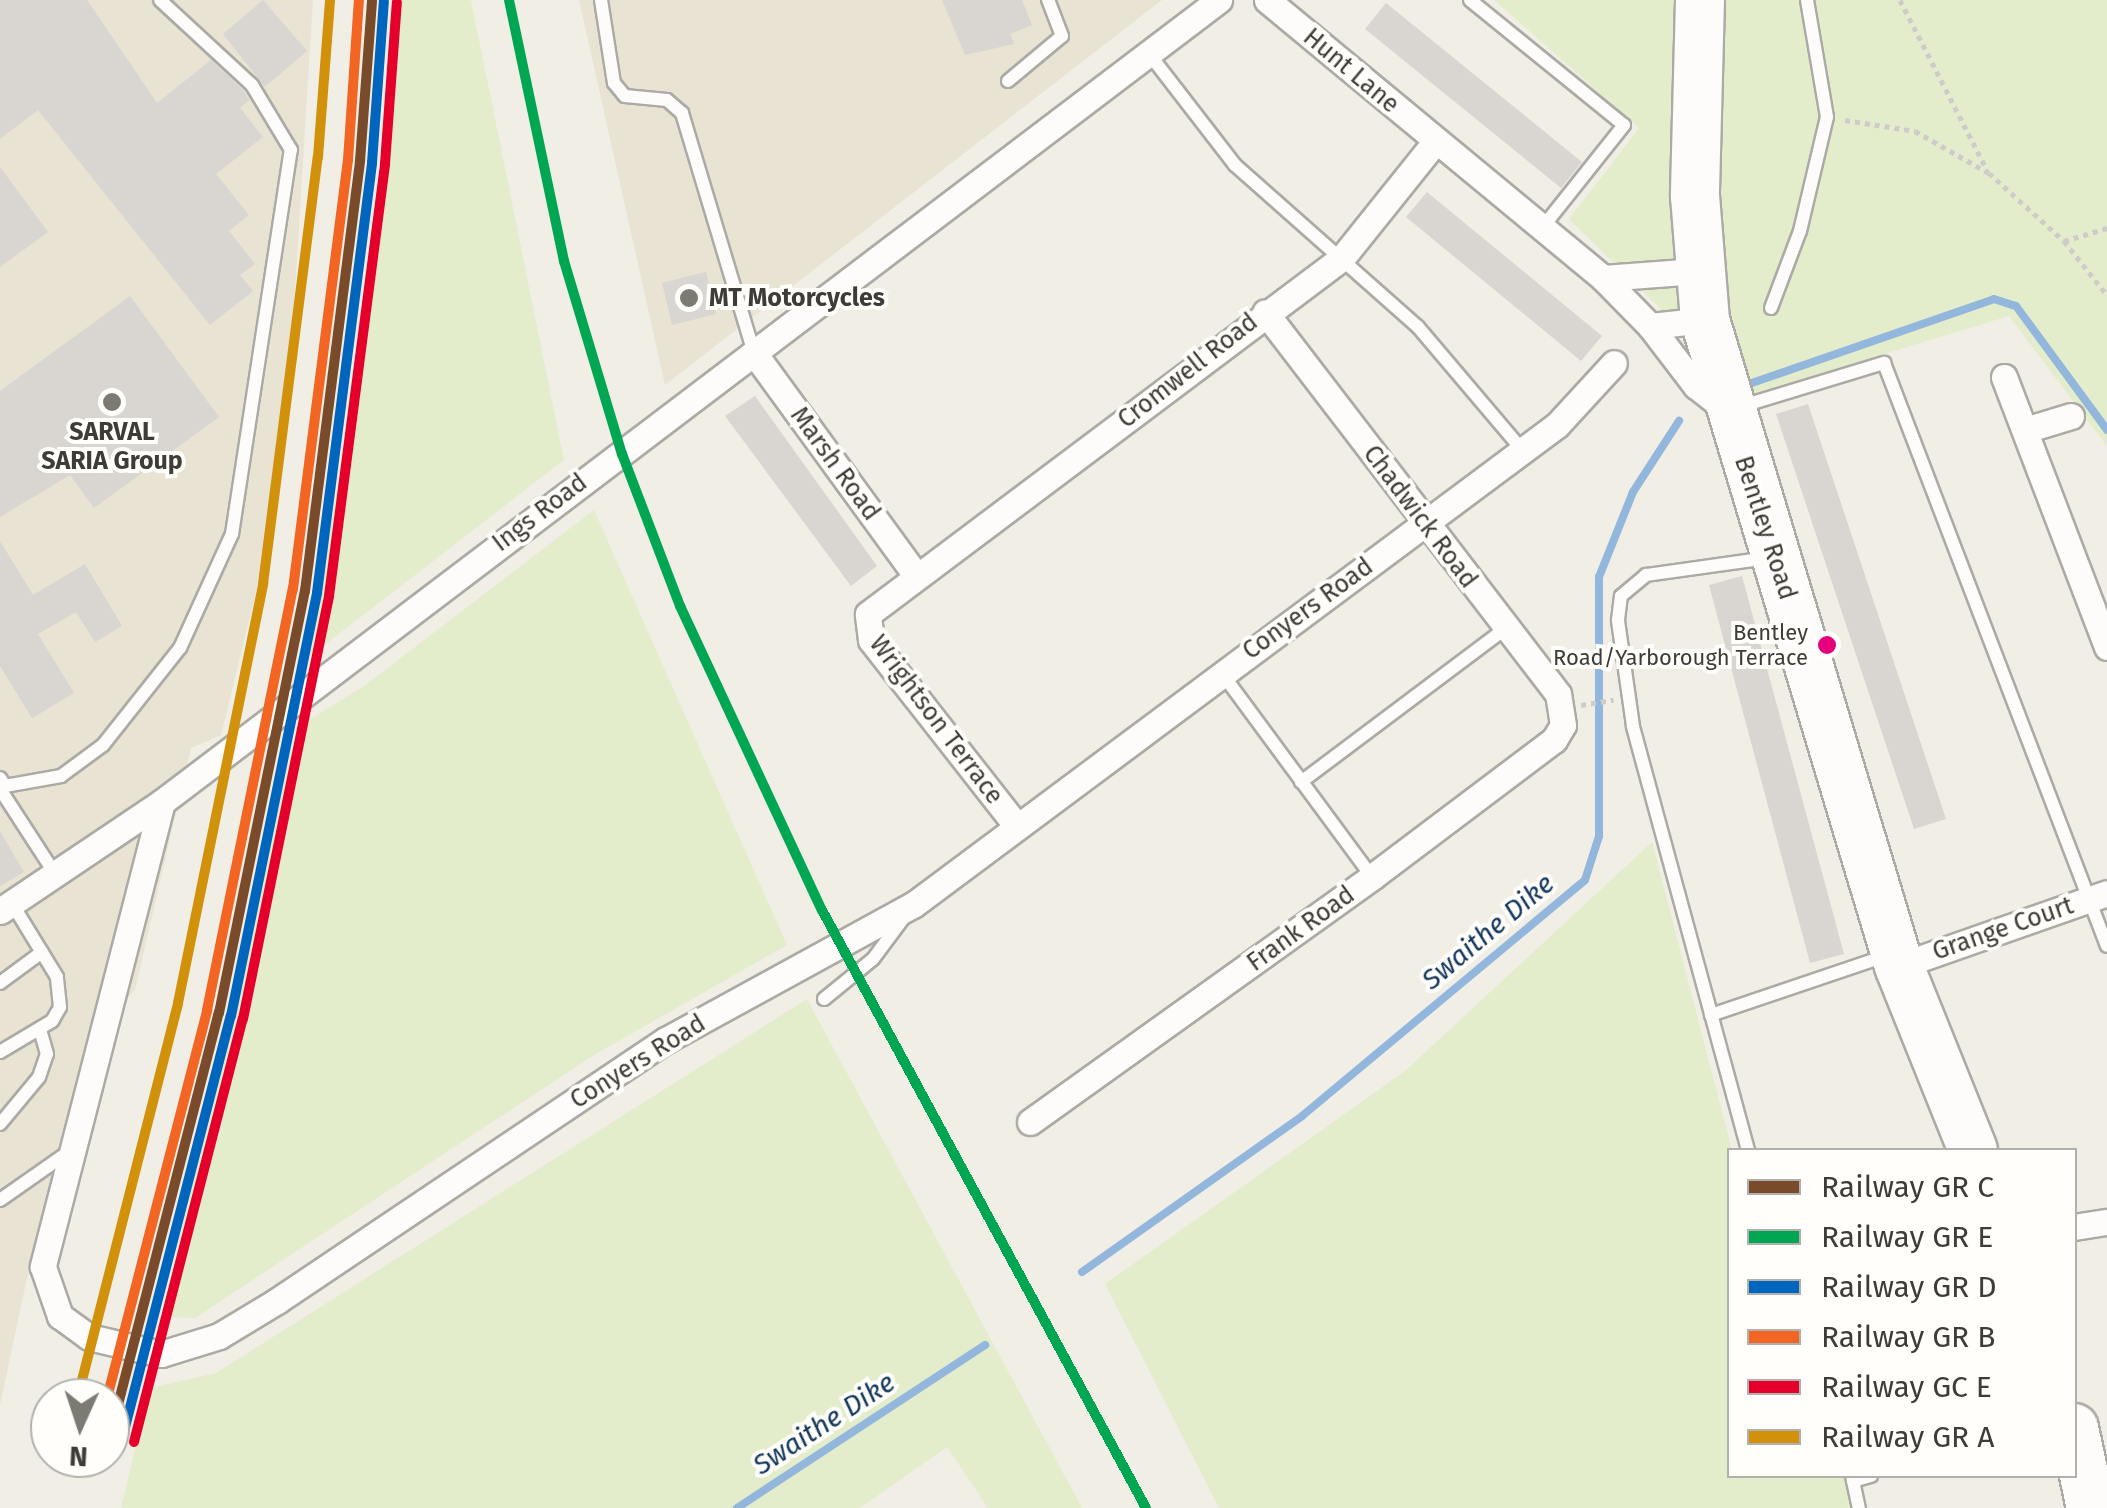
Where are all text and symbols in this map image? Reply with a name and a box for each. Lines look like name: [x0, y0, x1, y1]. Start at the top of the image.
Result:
street label: Hunt Lane: [1297, 22, 1405, 120]
place label: MT Motorcycles: [709, 283, 885, 313]
marker: MT Motorcycles: [678, 287, 700, 309]
street label: Cromwell Road: [1112, 307, 1264, 435]
marker: SARVAL SARIA Group: [101, 391, 123, 413]
street label: Marsh Road: [784, 401, 886, 527]
place label: SARVAL SARIA Group: [41, 418, 183, 477]
street label: Chadwick Road: [1357, 440, 1483, 594]
street label: Bentley Road: [1728, 452, 1802, 604]
street label: Ings Road: [487, 468, 593, 558]
street label: Conyers Road: [1237, 552, 1379, 666]
place label: Bentley Road/Yarborough Terrace: [1553, 619, 1808, 670]
street label: Wrightson Terrace: [863, 630, 1009, 810]
marker: Bentley Road/Yarborough Terrace: [1817, 635, 1837, 655]
water label: Swaithe Dike: [1415, 867, 1561, 997]
street label: Frank Road: [1241, 880, 1361, 978]
street label: Grange Court: [1929, 891, 2077, 967]
street label: Conyers Road: [565, 1009, 711, 1115]
legend: [1727, 1148, 2077, 1478]
text: Railway GR C: [1821, 1169, 1994, 1205]
text: Railway GR E: [1821, 1219, 1993, 1255]
text: Railway GR D: [1821, 1269, 1997, 1305]
text: Railway GR B: [1821, 1319, 1995, 1355]
water label: Swaithe Dike: [747, 1366, 901, 1482]
text: Railway GC E: [1821, 1369, 1992, 1405]
north arrow: [30, 1378, 130, 1478]
text: Railway GR A: [1821, 1419, 1994, 1455]
text: N: [68, 1439, 89, 1473]

